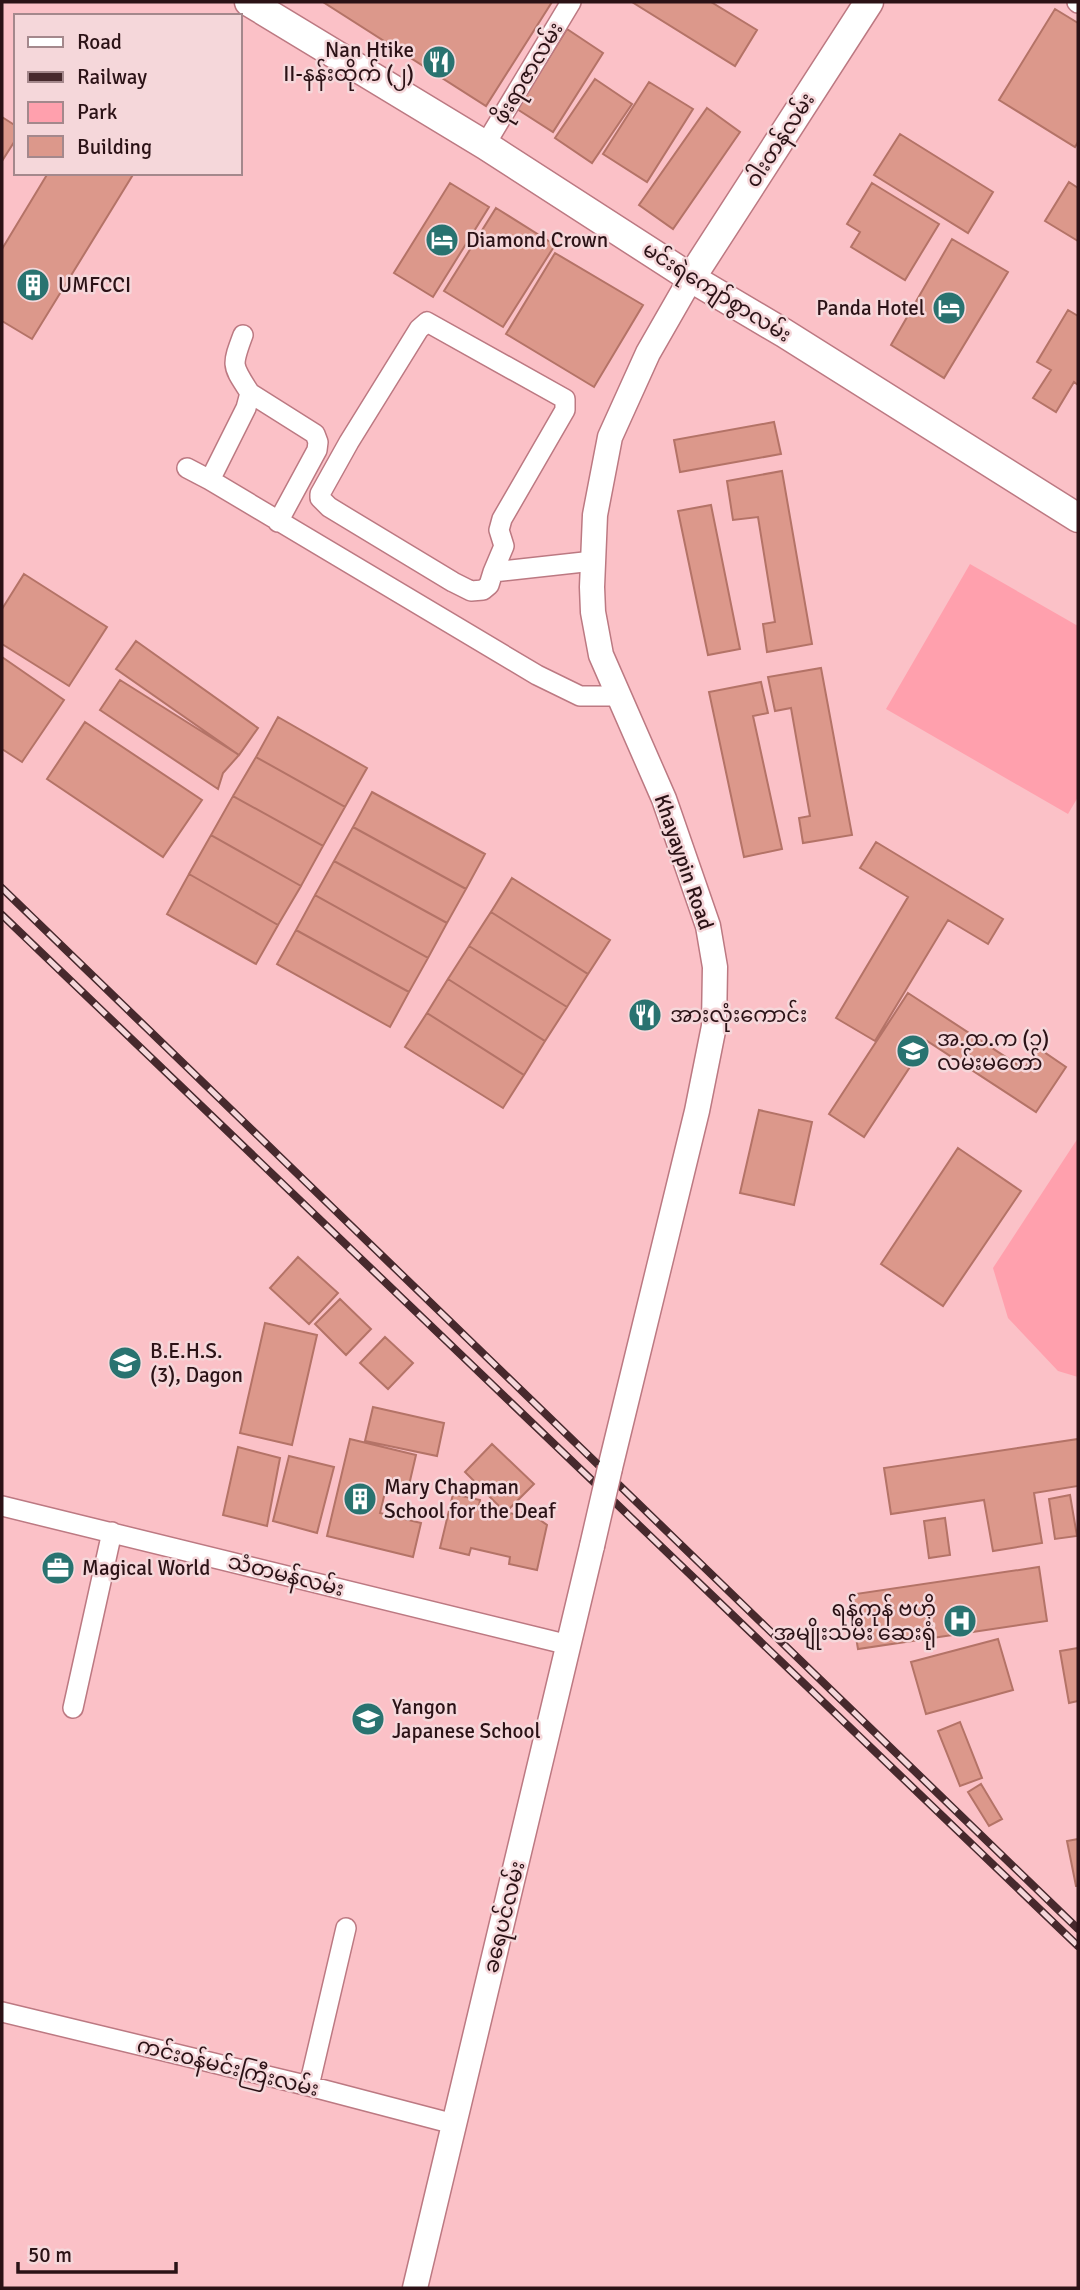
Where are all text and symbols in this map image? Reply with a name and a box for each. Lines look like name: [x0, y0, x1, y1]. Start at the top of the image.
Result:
legend: [14, 14, 242, 175]
street label: ဖိုးရာဇာလမ်း: [485, 16, 572, 131]
text: Road: [77, 29, 122, 55]
place label: Nan Htike II-နန်းထိုက် (၂): [283, 37, 414, 91]
restaurant icon: Nan Htike II-နန်းထိုက် (၂): [420, 43, 458, 81]
text: Railway: [77, 64, 147, 90]
street label: ဝါးတန်လမ်း: [737, 86, 824, 194]
text: Park: [77, 99, 118, 125]
text: Building: [77, 134, 152, 160]
hotel icon: Diamond Crown: [423, 221, 461, 259]
place label: Diamond Crown: [466, 227, 608, 253]
street label: မင်းရဲကျော်စွာလမ်း: [635, 233, 798, 352]
building icon: UMFCCI: [14, 266, 52, 304]
place label: UMFCCI: [58, 272, 131, 298]
hotel icon: Panda Hotel: [930, 289, 968, 327]
place label: Panda Hotel: [816, 295, 925, 321]
street label: Khayaypin Road: [649, 791, 719, 933]
restaurant icon: အားလုံးကောင်း: [626, 996, 664, 1034]
place label: အားလုံးကောင်း: [670, 999, 807, 1032]
place label: အ.ထ.က (၁) လမ်းမတော်: [937, 1026, 1049, 1076]
school or university icon: အ.ထ.က (၁) လမ်းမတော်: [894, 1032, 932, 1070]
place label: B.E.H.S. (3), Dagon: [150, 1338, 243, 1388]
school or university icon: B.E.H.S. (3), Dagon: [106, 1344, 144, 1382]
place label: Mary Chapman School for the Deaf: [384, 1474, 556, 1524]
building icon: Mary Chapman School for the Deaf: [341, 1480, 379, 1518]
street label: သံတမန်လမ်း: [224, 1545, 347, 1606]
office icon: Magical World: [39, 1549, 77, 1587]
place label: Magical World: [82, 1555, 210, 1581]
place label: ရန်ကုန် ဗဟို အမျိုးသမီး ဆေးရုံ: [773, 1593, 936, 1651]
hospital icon: ရန်ကုန် ဗဟို အမျိုးသမီး ဆေးရုံ: [941, 1602, 979, 1640]
place label: Yangon Japanese School: [392, 1694, 541, 1744]
school or university icon: Yangon Japanese School: [349, 1700, 387, 1738]
street label: ခရေပင်လမ်း: [475, 1858, 534, 1977]
street label: ကင်းဝန်မင်းကြီးလမ်း: [133, 2029, 322, 2106]
scale bar: [18, 2230, 175, 2274]
text: 50 m: [28, 2242, 72, 2268]

